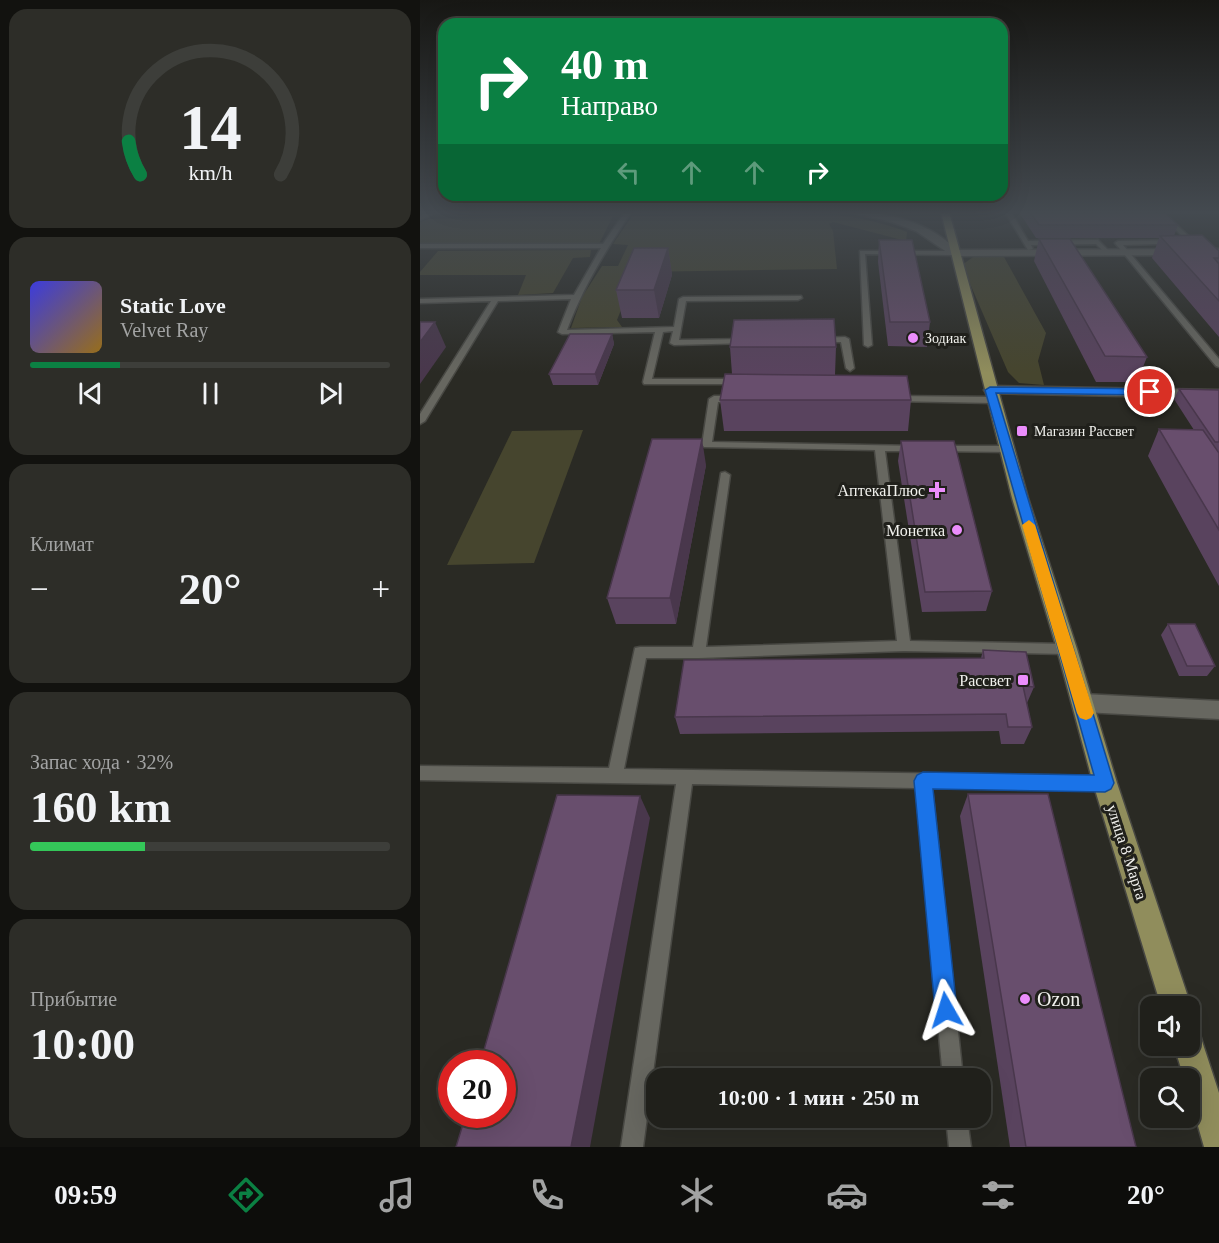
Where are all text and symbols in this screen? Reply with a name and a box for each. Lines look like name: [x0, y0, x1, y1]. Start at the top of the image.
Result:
icon: right: [462, 42, 540, 120]
text: 40 m: [561, 42, 649, 88]
text: Направо: [561, 91, 658, 121]
text: 14: [179, 93, 241, 162]
icon: left: [612, 156, 645, 189]
icon: ahead: [675, 156, 708, 189]
icon: ahead: [738, 156, 771, 189]
icon: right: [801, 156, 834, 189]
text: km/h: [188, 162, 232, 186]
text: Static Love: [120, 293, 226, 318]
text: Velvet Ray: [120, 319, 208, 341]
marker: Зодиак: [906, 331, 920, 345]
place label: Зодиак: [925, 331, 966, 346]
pin: [1124, 366, 1175, 417]
icon: arrive: [1133, 375, 1166, 408]
icon: previous: [74, 377, 107, 410]
icon: pause: [194, 377, 227, 410]
icon: next: [314, 377, 347, 410]
marker: Магазин Рассвет: [1015, 424, 1029, 438]
place label: Магазин Рассвет: [1034, 424, 1134, 439]
place label: АптекаПлюс: [838, 482, 925, 499]
marker: АптекаПлюс: [930, 483, 944, 497]
place label: Монетка: [886, 522, 945, 539]
marker: Монетка: [950, 523, 964, 537]
text: Климат: [30, 533, 94, 555]
text: 20°: [179, 564, 242, 614]
text: −: [30, 571, 49, 607]
text: +: [371, 571, 390, 607]
place label: Рассвет: [959, 672, 1011, 689]
marker: Рассвет: [1016, 673, 1030, 687]
text: Запас хода · 32%: [30, 751, 173, 773]
text: 160 km: [30, 782, 171, 832]
street label: улица 8 Марта: [1103, 802, 1150, 902]
position arrow: [914, 978, 978, 1042]
text: Прибытие: [30, 988, 117, 1010]
place label: Ozon: [1037, 988, 1080, 1010]
marker: Ozon: [1018, 992, 1032, 1006]
map controls: [1140, 996, 1200, 1128]
button: sound: [1140, 996, 1200, 1056]
text: 10:00: [30, 1019, 135, 1069]
speed limit sign: 20: [438, 1050, 516, 1128]
button: search: [1140, 1068, 1200, 1128]
text: 10:00 · 1 мин · 250 m: [718, 1085, 919, 1110]
icon: directions: [225, 1174, 267, 1216]
icon: music: [376, 1174, 418, 1216]
icon: phone: [526, 1174, 568, 1216]
icon: climate: [676, 1174, 718, 1216]
icon: car: [826, 1174, 868, 1216]
icon: filters: [977, 1174, 1019, 1216]
text: 09:59: [54, 1180, 117, 1210]
text: 20°: [1127, 1180, 1165, 1210]

